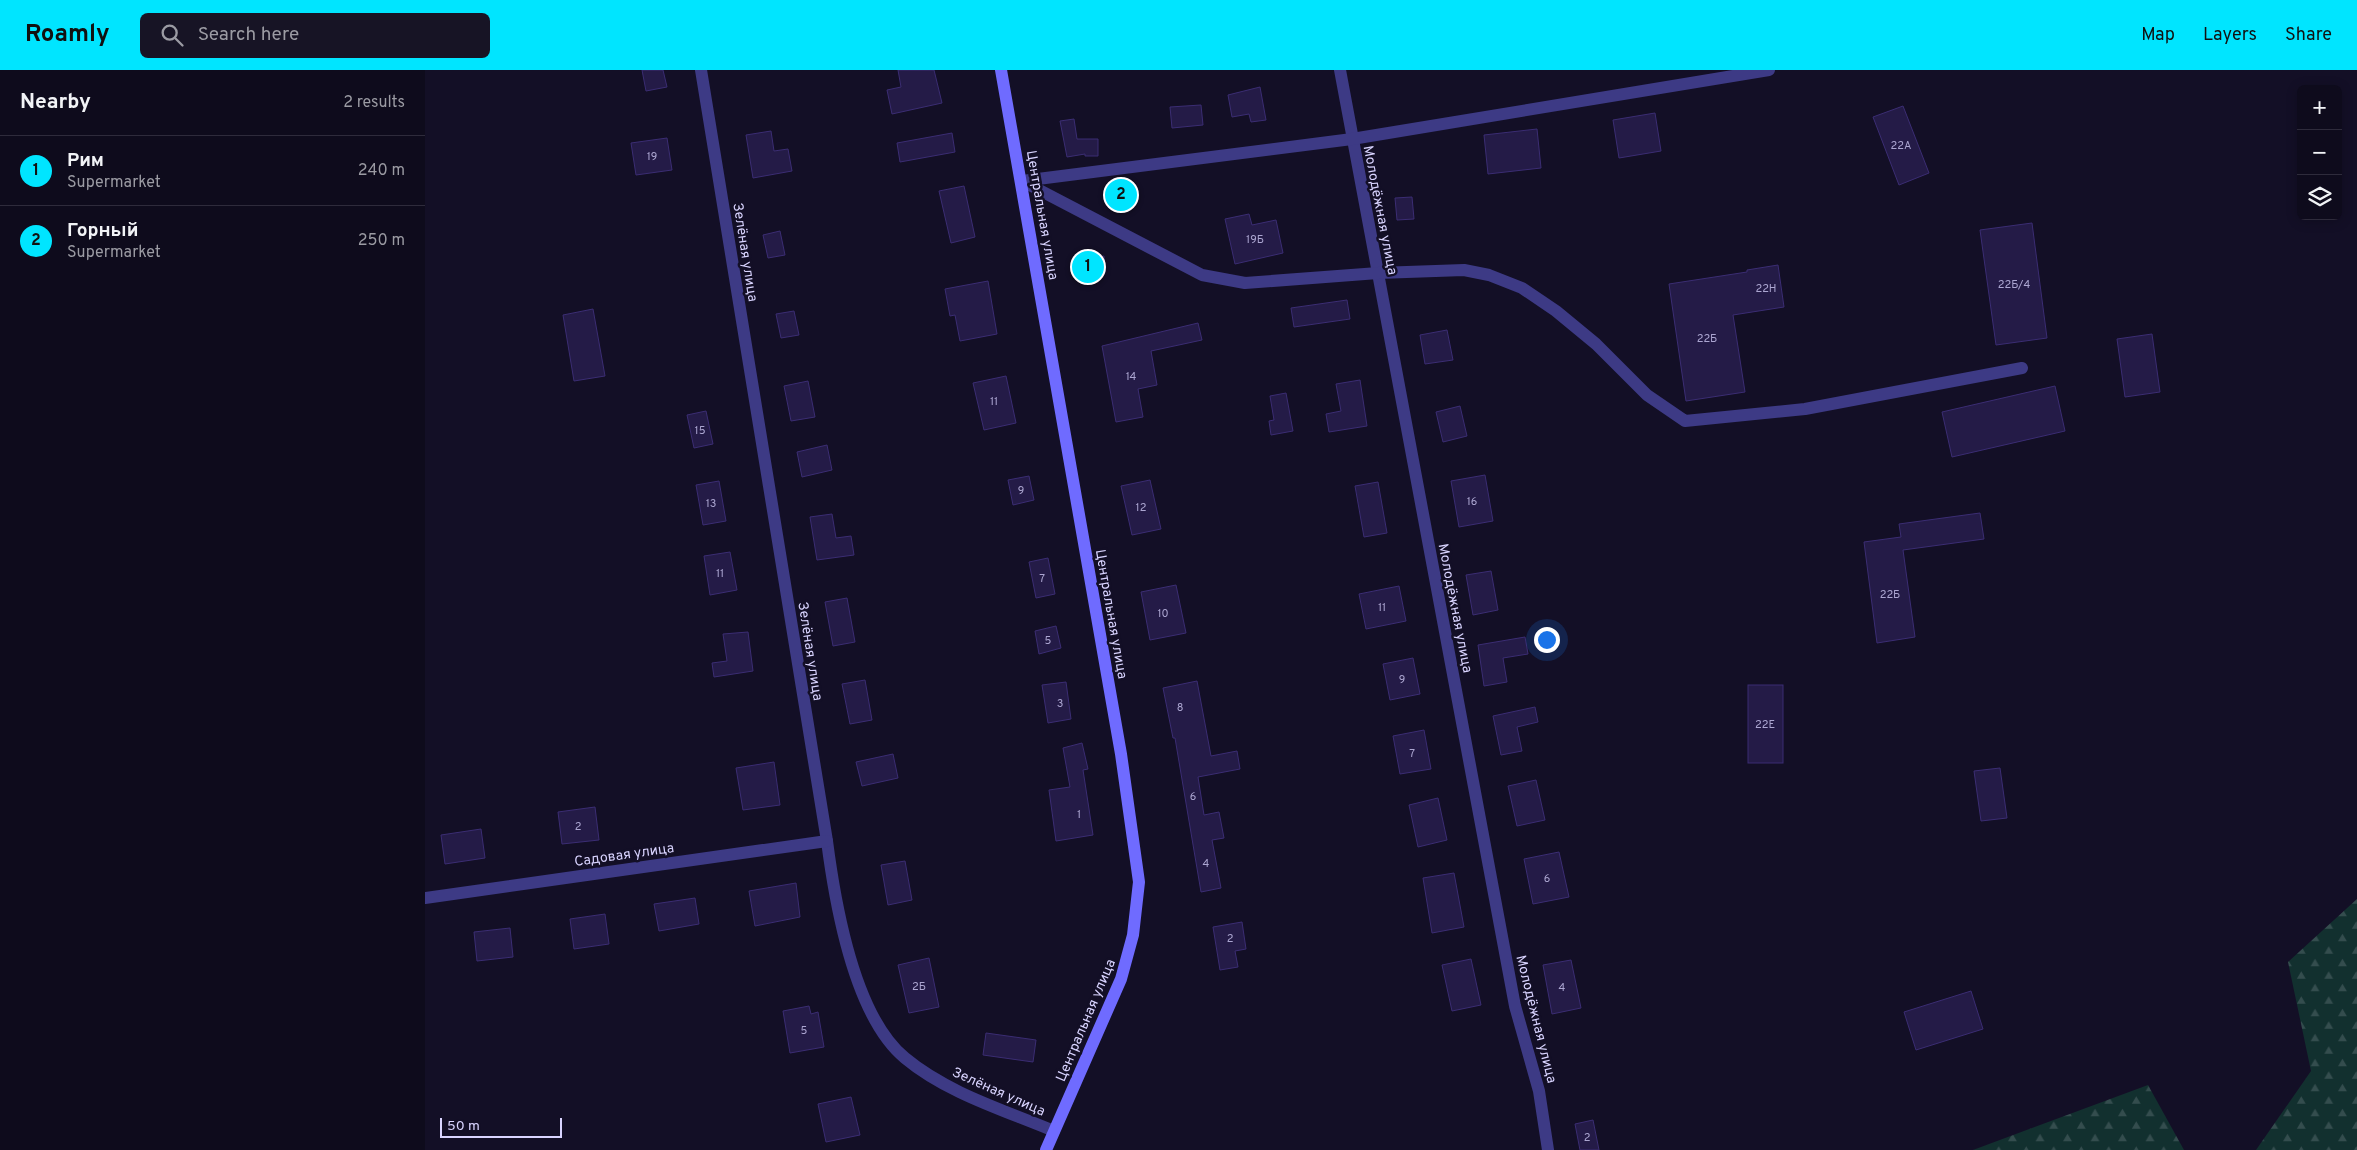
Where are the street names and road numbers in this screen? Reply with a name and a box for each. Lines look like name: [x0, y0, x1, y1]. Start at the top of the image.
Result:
street label: Молодёжная улица: [1359, 144, 1400, 276]
street label: Центральная улица: [1022, 149, 1061, 281]
street label: Зелёная улица: [728, 202, 761, 303]
street label: Молодёжная улица: [1434, 542, 1475, 674]
street label: Центральная улица: [1091, 548, 1130, 680]
street label: Зелёная улица: [793, 601, 826, 702]
street label: Садовая улица: [573, 840, 675, 871]
street label: Молодёжная улица: [1511, 953, 1560, 1085]
street label: Центральная улица: [1053, 957, 1120, 1084]
street label: Зелёная улица: [949, 1064, 1048, 1120]

